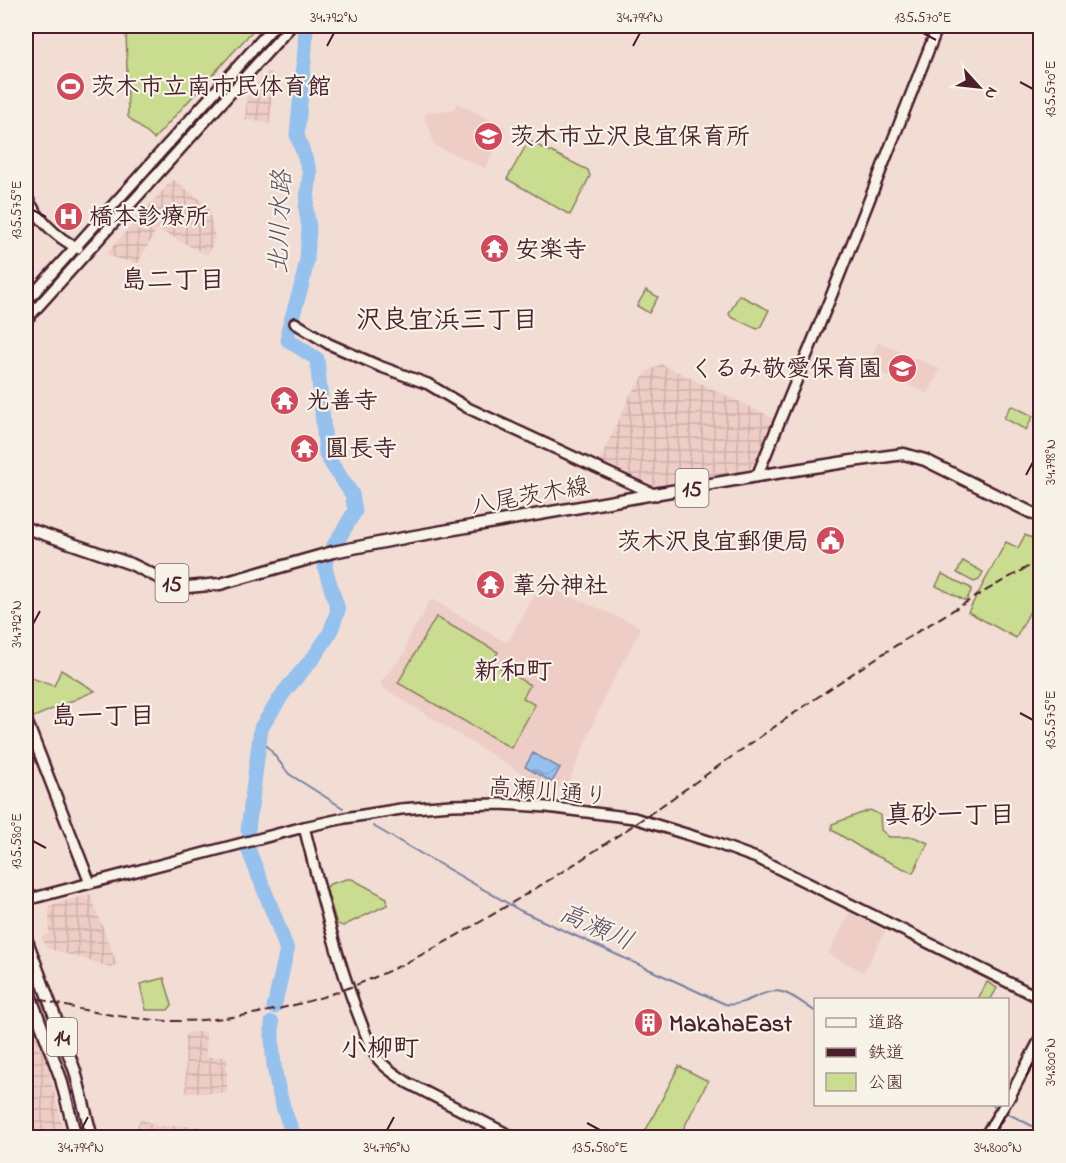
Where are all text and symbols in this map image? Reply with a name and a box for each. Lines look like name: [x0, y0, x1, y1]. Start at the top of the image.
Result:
text: 34.792°N: [310, 7, 358, 29]
text: 34.794°N: [617, 7, 663, 29]
text: 135.570°E: [895, 7, 951, 29]
north arrow: [949, 57, 1009, 117]
text: 135.570°E: [1040, 61, 1062, 117]
sports icon: 茨木市立南市民体育館: [54, 70, 86, 102]
place label: 茨木市立南市民体育館: [91, 71, 331, 106]
text: N: [977, 83, 1004, 103]
school or university icon: 茨木市立沢良宜保育所: [473, 120, 505, 152]
place label: 茨木市立沢良宜保育所: [510, 121, 750, 156]
water label: 北川水路: [261, 167, 303, 275]
text: 135.575°E: [6, 180, 28, 240]
hospital icon: 橋本診療所: [52, 200, 84, 232]
place label: 橋本診療所: [89, 201, 209, 236]
temple icon: 安楽寺: [478, 233, 510, 265]
place label: 安楽寺: [515, 234, 587, 269]
district label: 島二丁目: [121, 263, 225, 301]
district label: 沢良宜浜三丁目: [356, 303, 538, 341]
school or university icon: くるみ敬愛保育園: [887, 352, 919, 384]
place label: くるみ敬愛保育園: [690, 353, 882, 388]
temple icon: 光善寺: [269, 384, 301, 416]
place label: 光善寺: [306, 385, 378, 420]
temple icon: 圓長寺: [288, 432, 320, 464]
place label: 圓長寺: [325, 433, 397, 468]
text: 34.798°N: [1040, 439, 1062, 485]
road number: 15: [676, 469, 708, 507]
street label: 八尾茨木線: [468, 470, 593, 525]
public building icon: 茨木沢良宜郵便局: [814, 525, 846, 557]
place label: 茨木沢良宜郵便局: [617, 526, 809, 561]
road number: 15: [156, 564, 188, 602]
temple icon: 葦分神社: [475, 569, 507, 601]
place label: 葦分神社: [512, 570, 608, 605]
text: 34.792°N: [6, 600, 28, 648]
district label: 新和町: [474, 654, 552, 692]
text: 135.575°E: [1040, 690, 1062, 750]
district label: 島一丁目: [51, 699, 155, 737]
street label: 高瀬川通り: [486, 771, 609, 816]
district label: 真砂一丁目: [885, 798, 1015, 836]
text: 135.580°E: [6, 813, 28, 869]
water label: 高瀬川: [552, 896, 639, 962]
legend: [814, 998, 1009, 1106]
building icon: MakahaEast: [632, 1007, 664, 1039]
place label: MakahaEast: [669, 1008, 793, 1043]
text: 道路: [868, 1011, 904, 1037]
road number: 14: [47, 1018, 77, 1056]
district label: 小柳町: [341, 1031, 419, 1069]
text: 34.800°N: [1040, 1038, 1062, 1086]
text: 鉄道: [868, 1041, 904, 1067]
text: 公園: [868, 1071, 904, 1097]
text: 34.794°N: [58, 1137, 104, 1159]
text: 34.796°N: [364, 1137, 410, 1159]
text: 135.580°E: [572, 1137, 628, 1159]
text: 34.800°N: [974, 1137, 1022, 1159]

